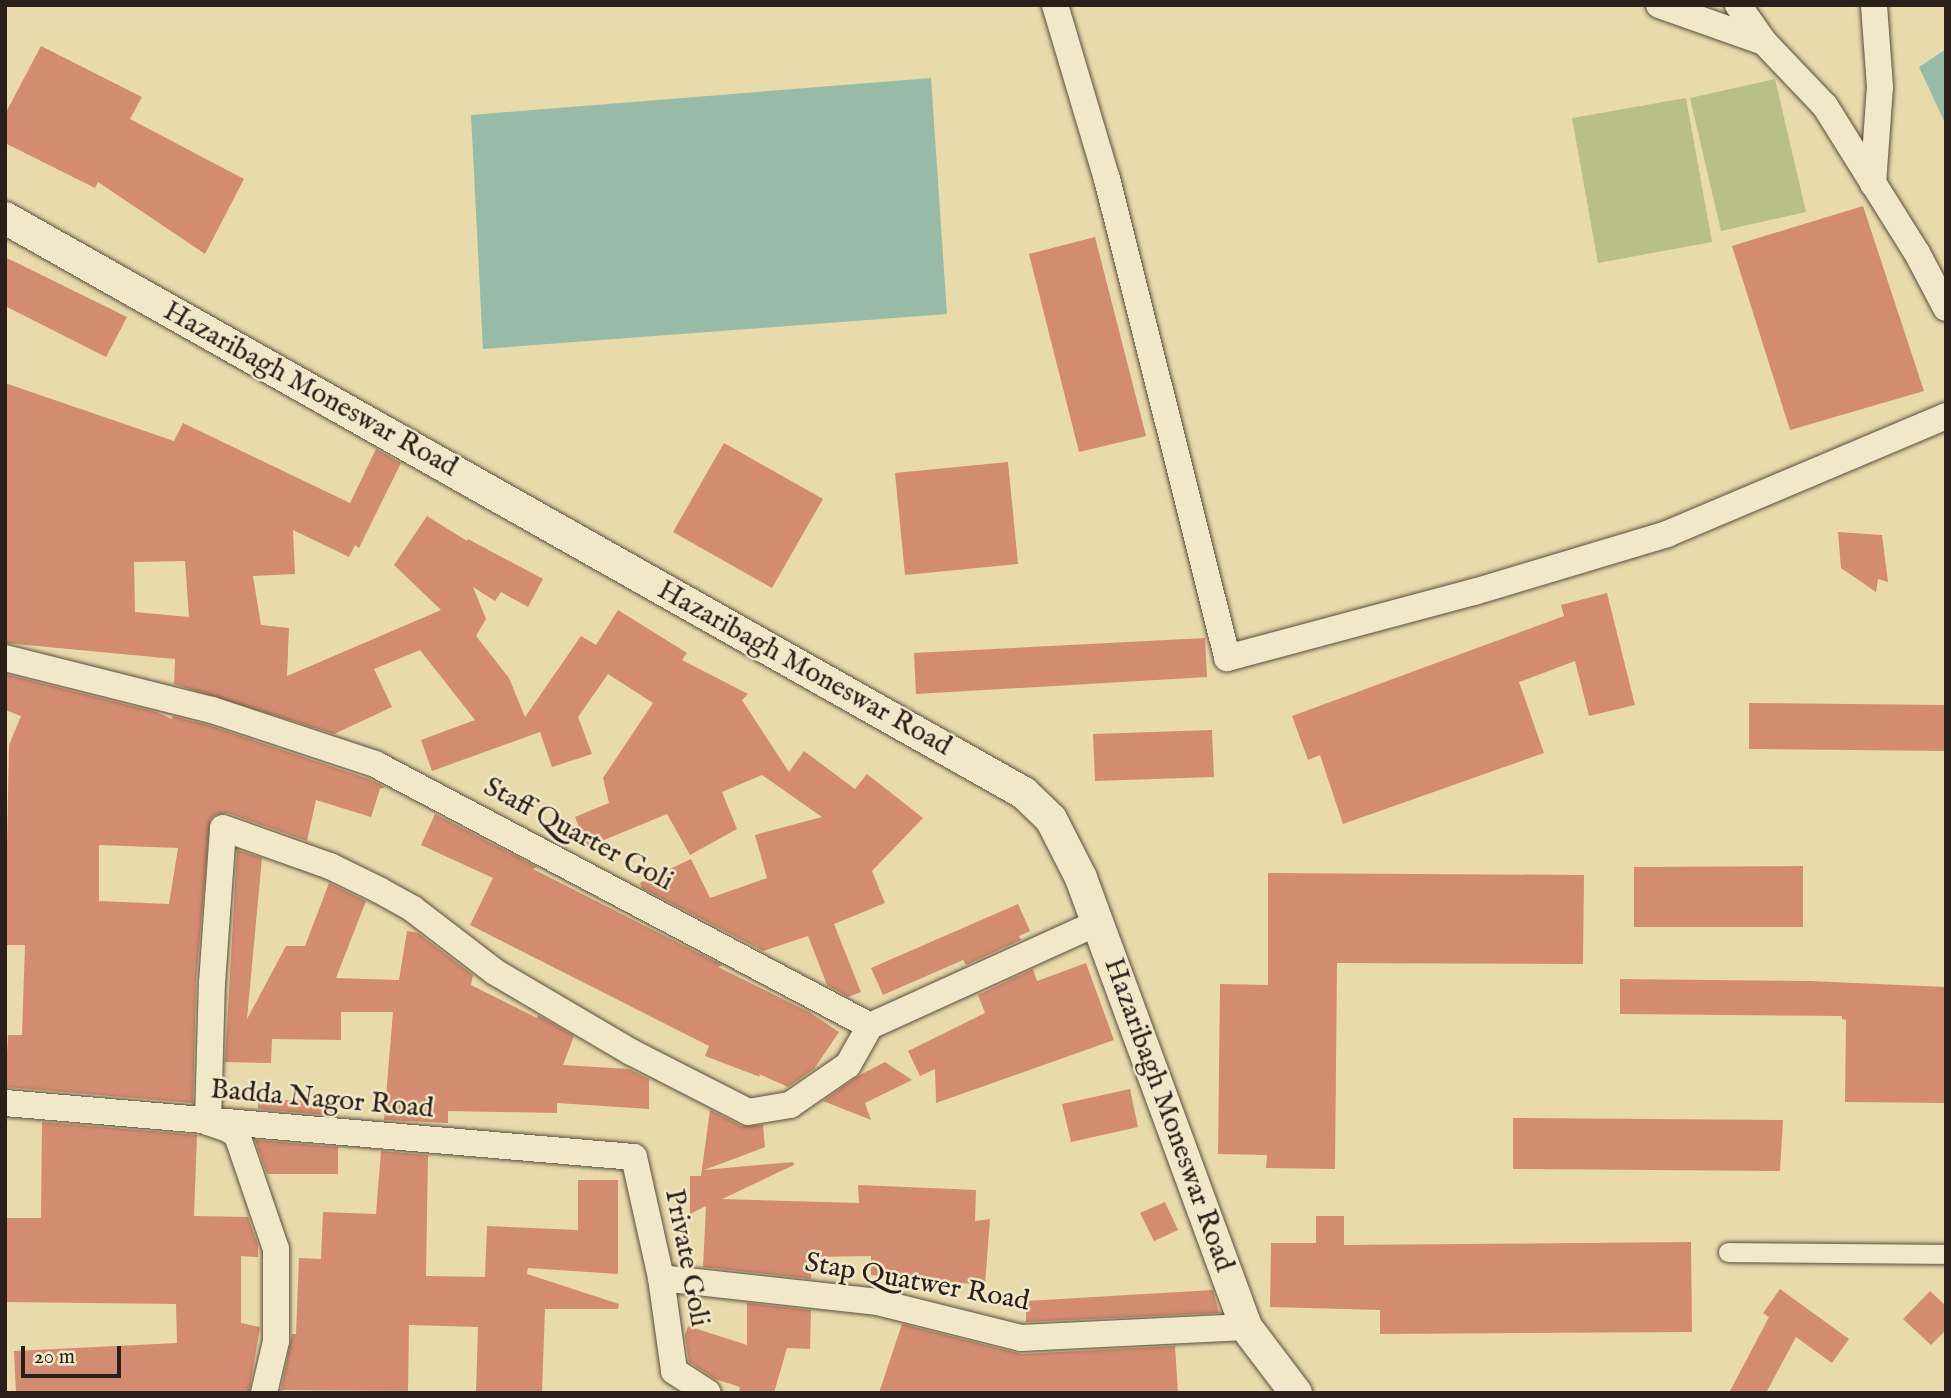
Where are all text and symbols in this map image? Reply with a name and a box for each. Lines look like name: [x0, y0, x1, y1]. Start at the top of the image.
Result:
street label: Hazaribagh Moneswar Road: [157, 295, 463, 485]
street label: Hazaribagh Moneswar Road: [651, 574, 957, 764]
street label: Staff Quarter Goli: [477, 771, 679, 899]
street label: Hazaribagh Moneswar Road: [1096, 954, 1240, 1276]
street label: Badda Nagor Road: [209, 1074, 435, 1126]
street label: Private Goli: [656, 1186, 716, 1330]
street label: Stap Quatwer Road: [802, 1247, 1032, 1319]
scale bar: [24, 1332, 124, 1376]
text: 20 m: [34, 1344, 75, 1371]

